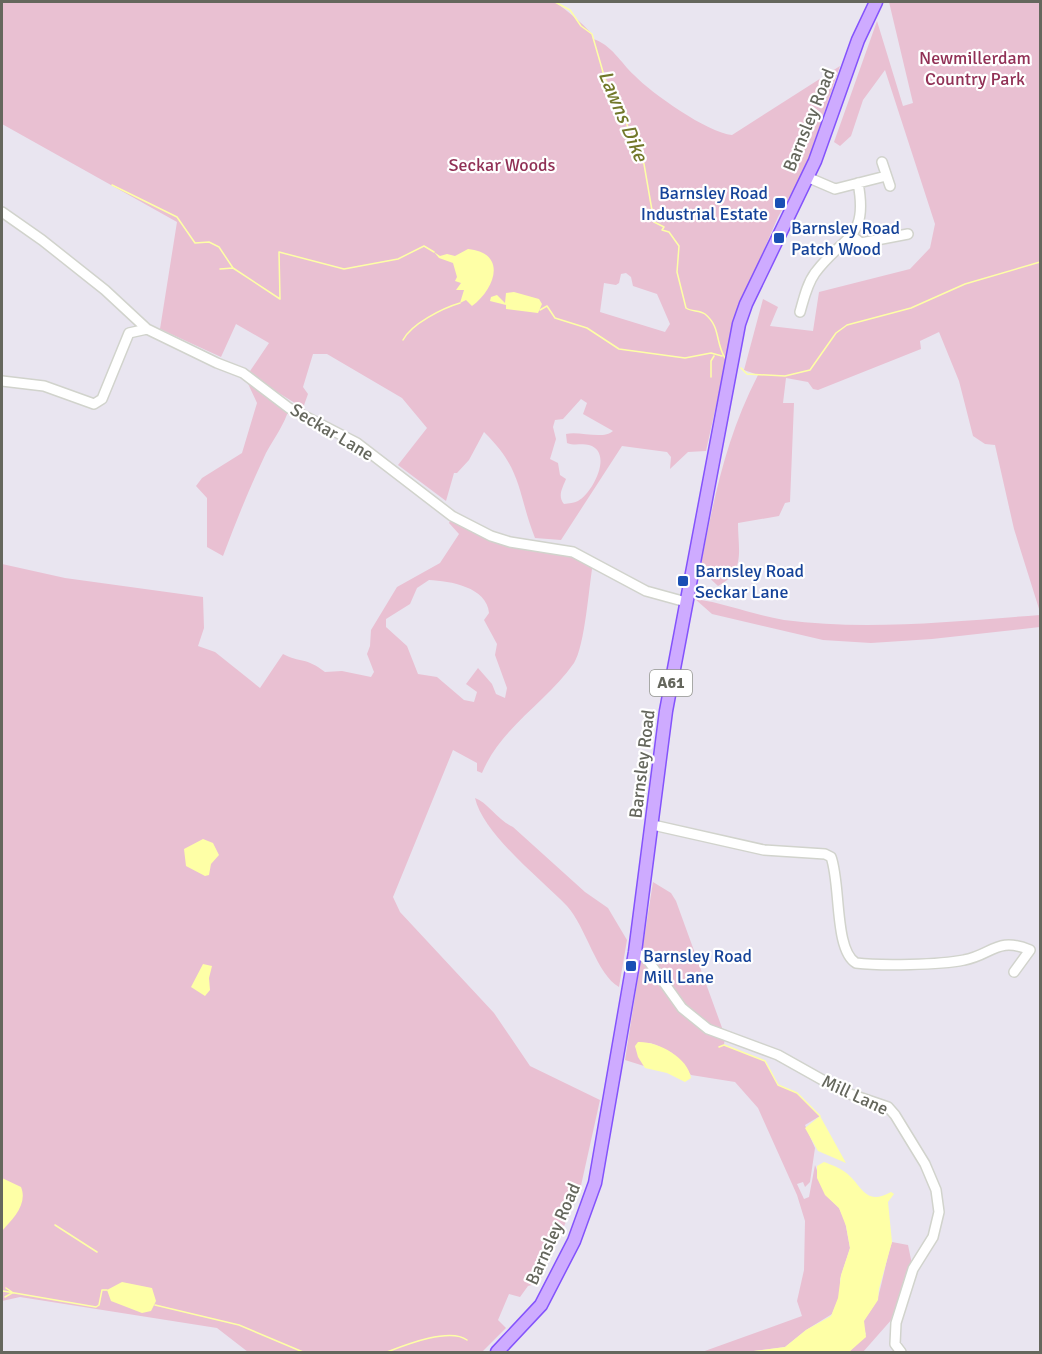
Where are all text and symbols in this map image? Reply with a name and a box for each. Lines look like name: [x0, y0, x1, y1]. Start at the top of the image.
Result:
park label: Newmillerdam Country Park: [919, 47, 1031, 90]
street label: Barnsley Road: [778, 65, 840, 175]
water label: Lawns Dike: [593, 67, 654, 166]
park label: Seckar Woods: [449, 154, 556, 176]
place label: Barnsley Road Industrial Estate: [641, 182, 768, 225]
marker: Barnsley Road Industrial Estate: [773, 196, 787, 210]
place label: Barnsley Road Patch Wood: [791, 217, 900, 260]
marker: Barnsley Road Patch Wood: [772, 231, 786, 245]
street label: Seckar Lane: [286, 399, 378, 465]
place label: Barnsley Road Seckar Lane: [695, 560, 804, 603]
marker: Barnsley Road Seckar Lane: [676, 574, 690, 588]
road number: A61: [650, 670, 692, 696]
street label: Barnsley Road: [624, 709, 660, 819]
place label: Barnsley Road Mill Lane: [643, 945, 752, 988]
marker: Barnsley Road Mill Lane: [624, 959, 638, 973]
street label: Mill Lane: [818, 1070, 892, 1120]
street label: Barnsley Road: [521, 1180, 585, 1288]

